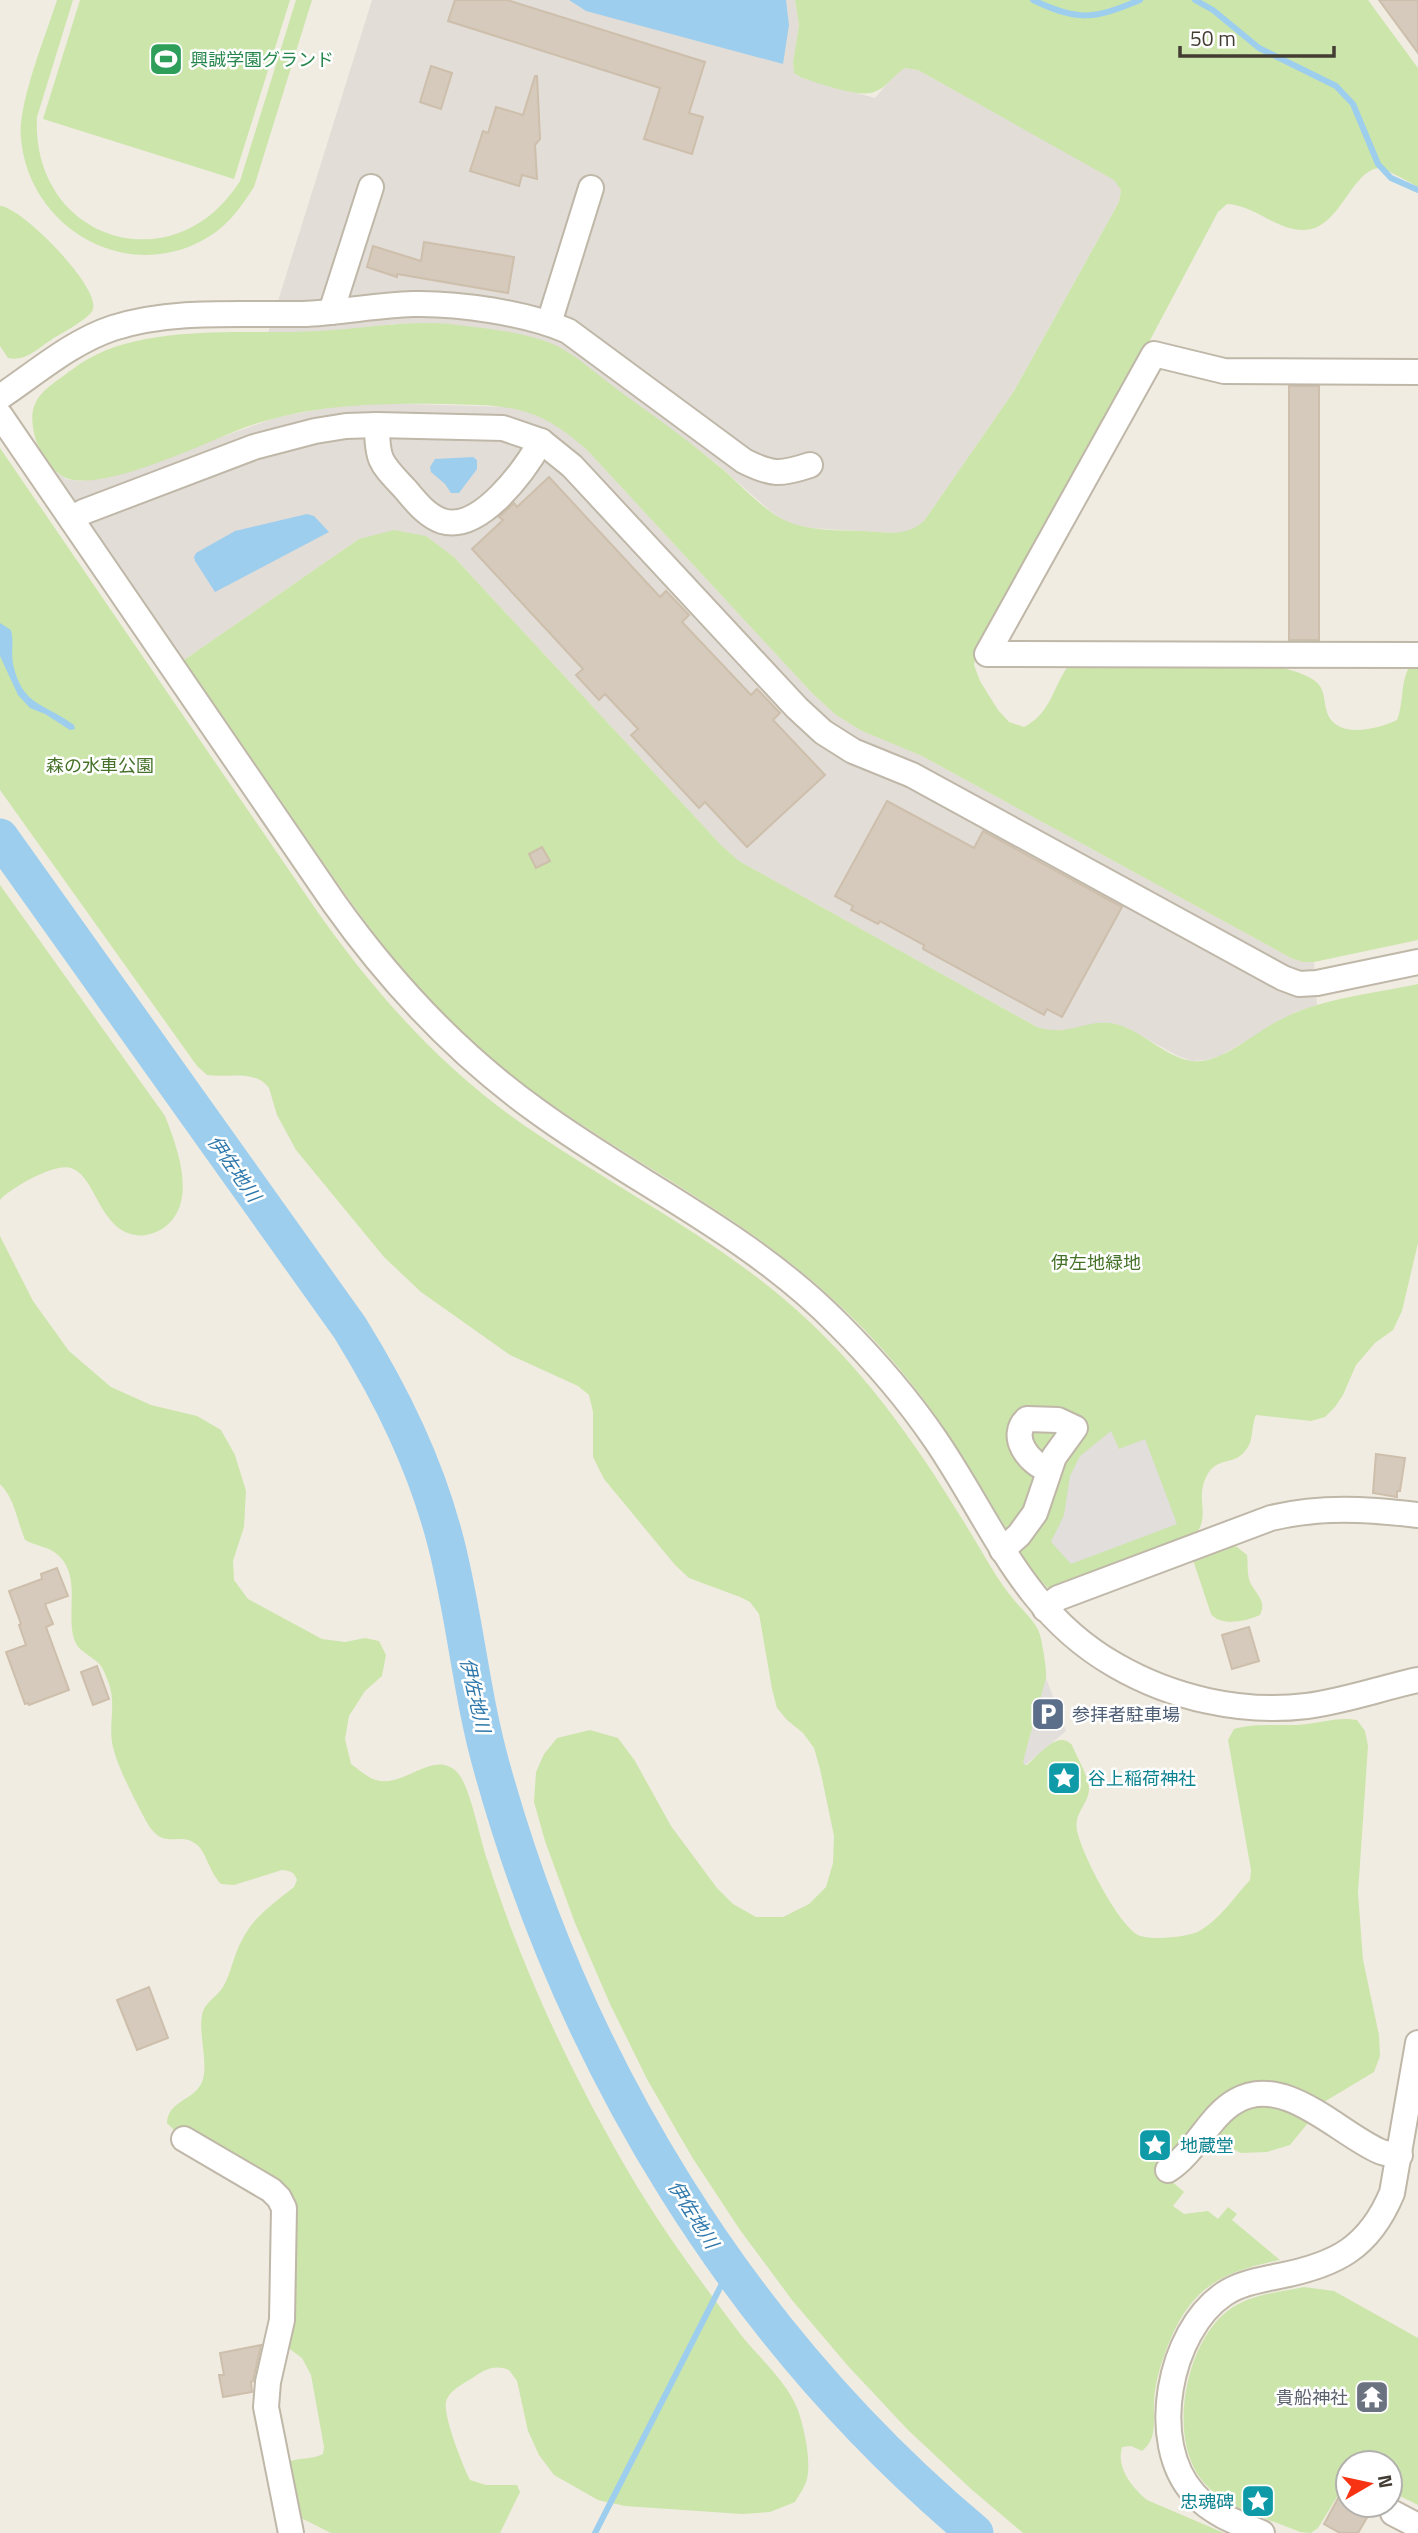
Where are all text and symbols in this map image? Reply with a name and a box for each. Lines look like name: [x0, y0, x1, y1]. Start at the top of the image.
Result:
scale bar: [1180, 14, 1334, 58]
text: 50 m: [1190, 22, 1236, 54]
sports icon: 興誠学園グランド: [147, 40, 185, 78]
place label: 興誠学園グランド: [190, 46, 334, 73]
park label: 森の水車公園: [46, 752, 154, 779]
water label: 伊佐地川: [201, 1129, 270, 1209]
park label: 伊左地緑地: [1051, 1249, 1141, 1276]
water label: 伊佐地川: [453, 1655, 499, 1737]
parking icon: 参拝者駐車場: [1029, 1695, 1067, 1733]
place label: 参拝者駐車場: [1072, 1701, 1180, 1728]
place icon: 谷上稲荷神社: [1045, 1759, 1083, 1797]
place label: 谷上稲荷神社: [1088, 1765, 1196, 1792]
place icon: 地蔵堂: [1136, 2126, 1174, 2164]
place label: 地蔵堂: [1180, 2132, 1234, 2159]
water label: 伊佐地川: [662, 2174, 727, 2256]
temple icon: 貴船神社: [1353, 2378, 1391, 2416]
place label: 貴船神社: [1276, 2384, 1348, 2411]
north arrow: [1334, 2449, 1404, 2519]
text: N: [1371, 2472, 1402, 2490]
place icon: 忠魂碑: [1239, 2482, 1277, 2520]
place label: 忠魂碑: [1180, 2488, 1234, 2515]

